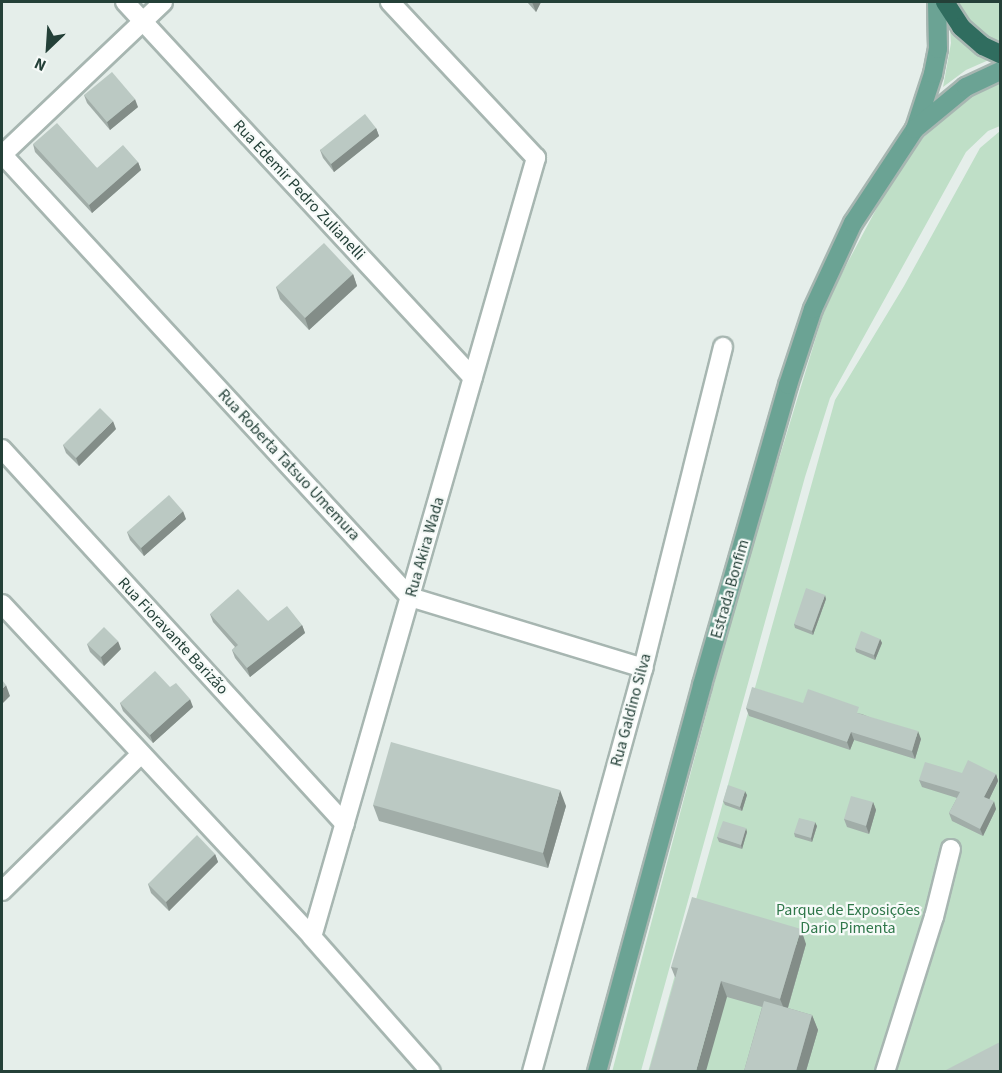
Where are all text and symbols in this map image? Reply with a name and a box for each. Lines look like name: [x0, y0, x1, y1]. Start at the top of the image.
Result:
north arrow: [18, 18, 78, 78]
text: N: [31, 52, 50, 77]
street label: Rua Edemir Pedro Zulianelli: [229, 116, 369, 264]
street label: Rua Roberta Tatsuo Umemura: [214, 385, 364, 545]
street label: Rua Akira Wada: [402, 495, 448, 599]
street label: Estrada Bonfim: [707, 537, 753, 641]
street label: Rua Fioravante Barizão: [114, 573, 232, 699]
street label: Rua Galdino Silva: [607, 651, 655, 769]
park label: Parque de Exposições Dario Pimenta: [776, 900, 920, 938]

